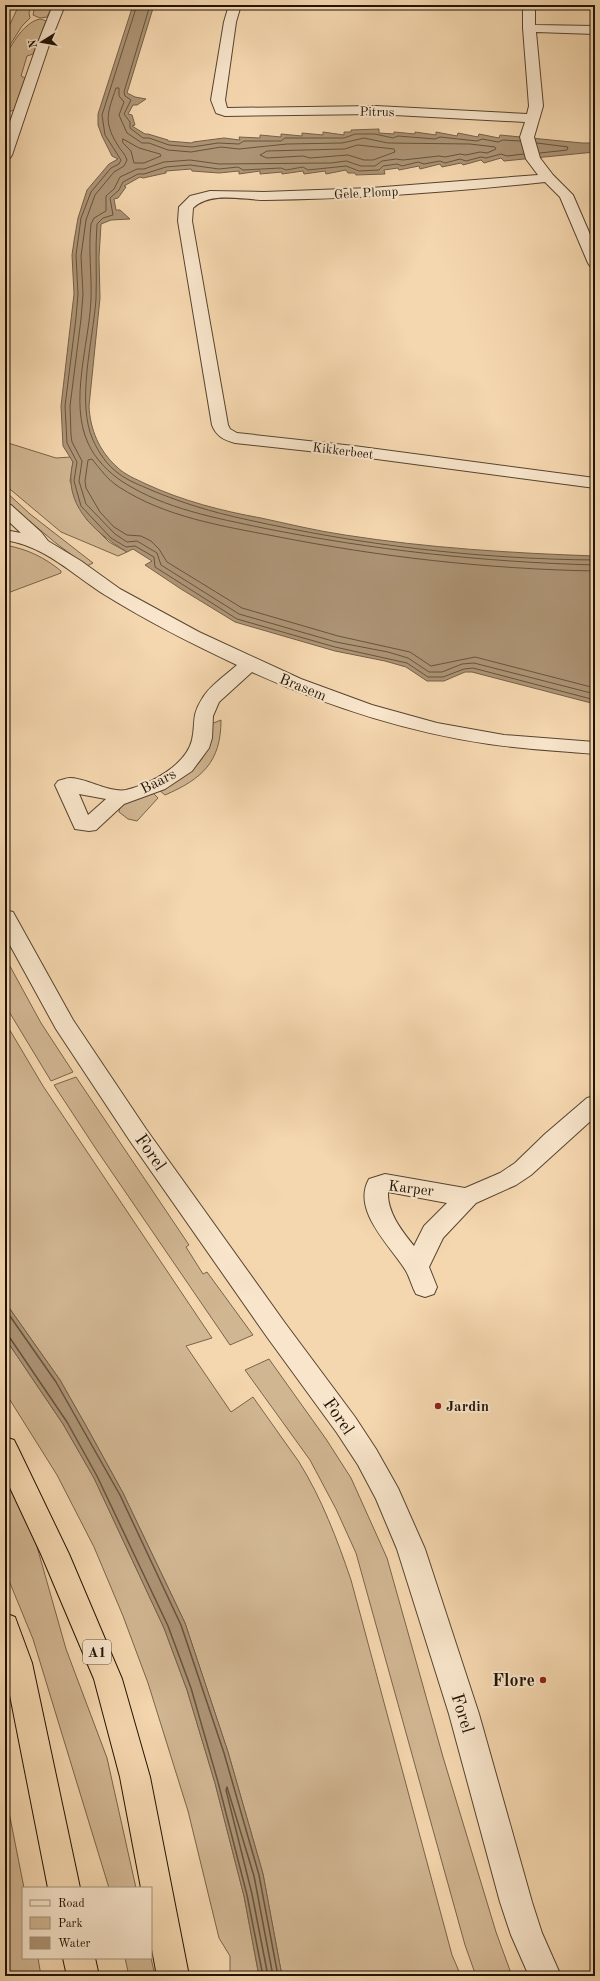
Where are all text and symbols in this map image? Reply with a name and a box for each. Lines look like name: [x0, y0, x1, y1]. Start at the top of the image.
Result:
north arrow: [22, 22, 62, 62]
text: N: [27, 38, 40, 49]
street label: Pitrus: [359, 106, 395, 119]
street label: Gele Plomp: [334, 185, 399, 202]
street label: Kikkerbeet: [312, 441, 374, 462]
street label: Brasem: [277, 672, 328, 705]
street label: Baars: [138, 767, 179, 798]
street label: Forel: [131, 1131, 169, 1174]
street label: Karper: [387, 1179, 434, 1200]
street label: Forel: [319, 1395, 357, 1438]
place label: Jardin: [446, 1400, 489, 1415]
marker: Jardin: [433, 1401, 443, 1411]
road number: A1: [83, 1640, 111, 1664]
place label: Flore: [492, 1672, 535, 1690]
marker: Flore: [538, 1675, 548, 1685]
street label: Forel: [448, 1691, 477, 1735]
legend: [22, 1887, 152, 1959]
text: Road: [58, 1898, 85, 1910]
text: Park: [58, 1918, 83, 1930]
text: Water: [58, 1938, 91, 1950]

